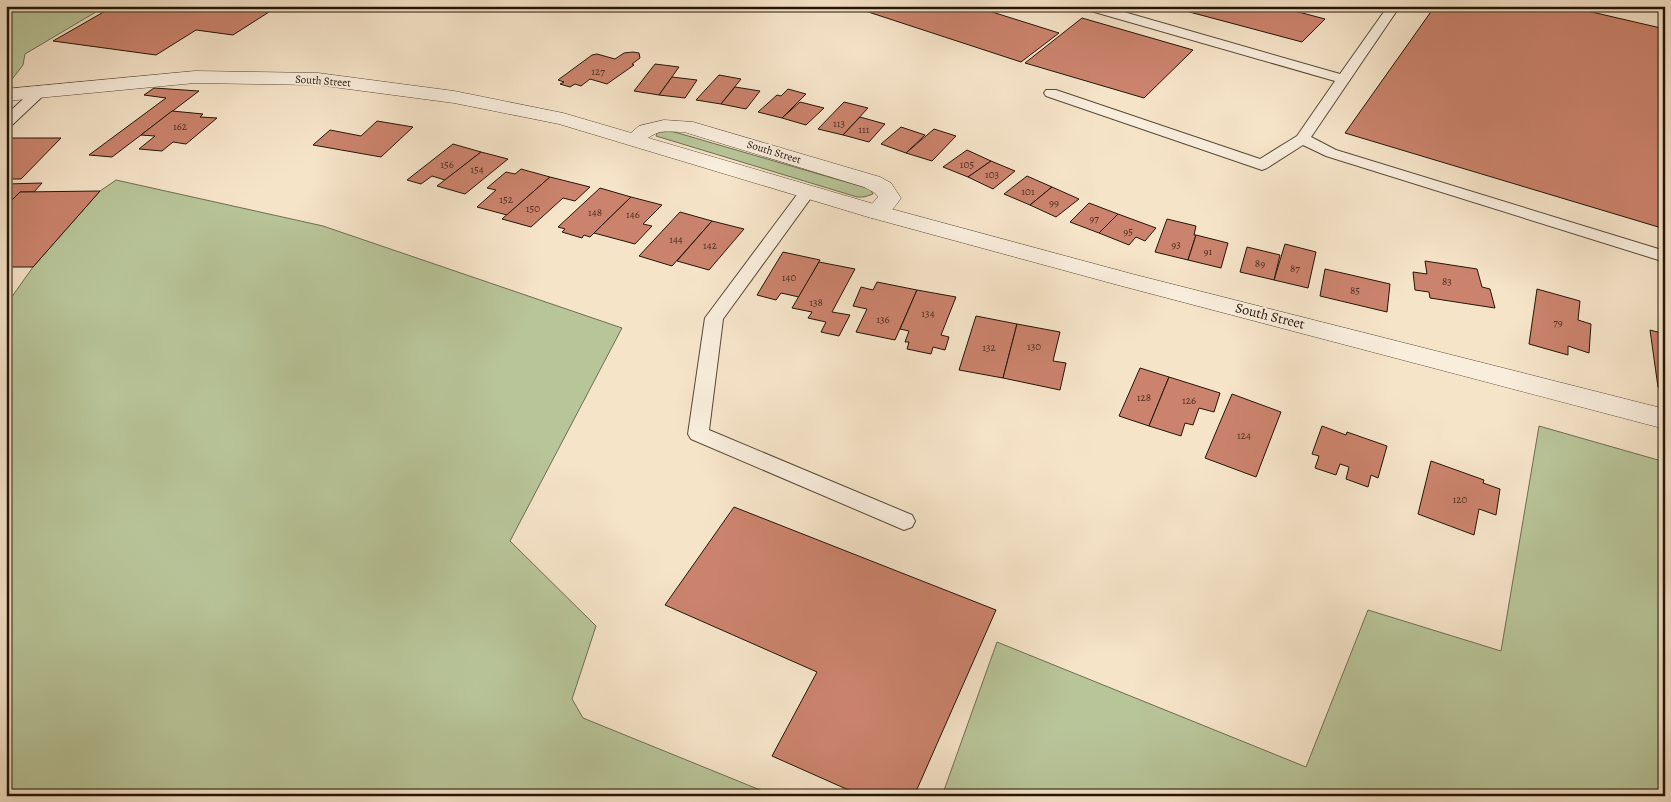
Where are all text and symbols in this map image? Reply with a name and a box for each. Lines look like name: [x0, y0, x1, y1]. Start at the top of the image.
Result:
house number: 127: [591, 64, 605, 79]
street label: South Street: [295, 72, 352, 90]
house number: 113: [833, 116, 845, 131]
house number: 162: [173, 119, 187, 134]
house number: 111: [858, 122, 870, 137]
street label: South Street: [745, 137, 803, 167]
house number: 156: [440, 157, 454, 172]
house number: 105: [960, 157, 974, 172]
house number: 154: [470, 162, 484, 177]
house number: 103: [985, 167, 999, 182]
house number: 101: [1021, 184, 1035, 199]
house number: 152: [499, 192, 513, 207]
house number: 99: [1049, 195, 1059, 210]
house number: 150: [526, 201, 540, 216]
house number: 148: [588, 205, 602, 220]
house number: 146: [626, 207, 640, 222]
house number: 97: [1089, 211, 1099, 226]
house number: 95: [1123, 224, 1133, 239]
house number: 144: [669, 232, 683, 247]
house number: 93: [1171, 237, 1181, 252]
house number: 142: [703, 238, 717, 253]
house number: 91: [1204, 244, 1213, 259]
house number: 89: [1255, 256, 1265, 271]
house number: 87: [1290, 261, 1300, 276]
house number: 140: [782, 270, 796, 285]
house number: 83: [1442, 274, 1452, 289]
house number: 85: [1350, 283, 1360, 298]
house number: 138: [809, 295, 823, 310]
street label: South Street: [1233, 298, 1307, 334]
house number: 134: [921, 306, 935, 321]
house number: 136: [876, 312, 890, 327]
house number: 79: [1553, 315, 1563, 330]
house number: 130: [1027, 339, 1041, 354]
house number: 132: [982, 340, 996, 355]
house number: 128: [1137, 390, 1151, 405]
house number: 126: [1182, 393, 1196, 408]
house number: 124: [1237, 428, 1251, 443]
house number: 120: [1453, 492, 1468, 507]

